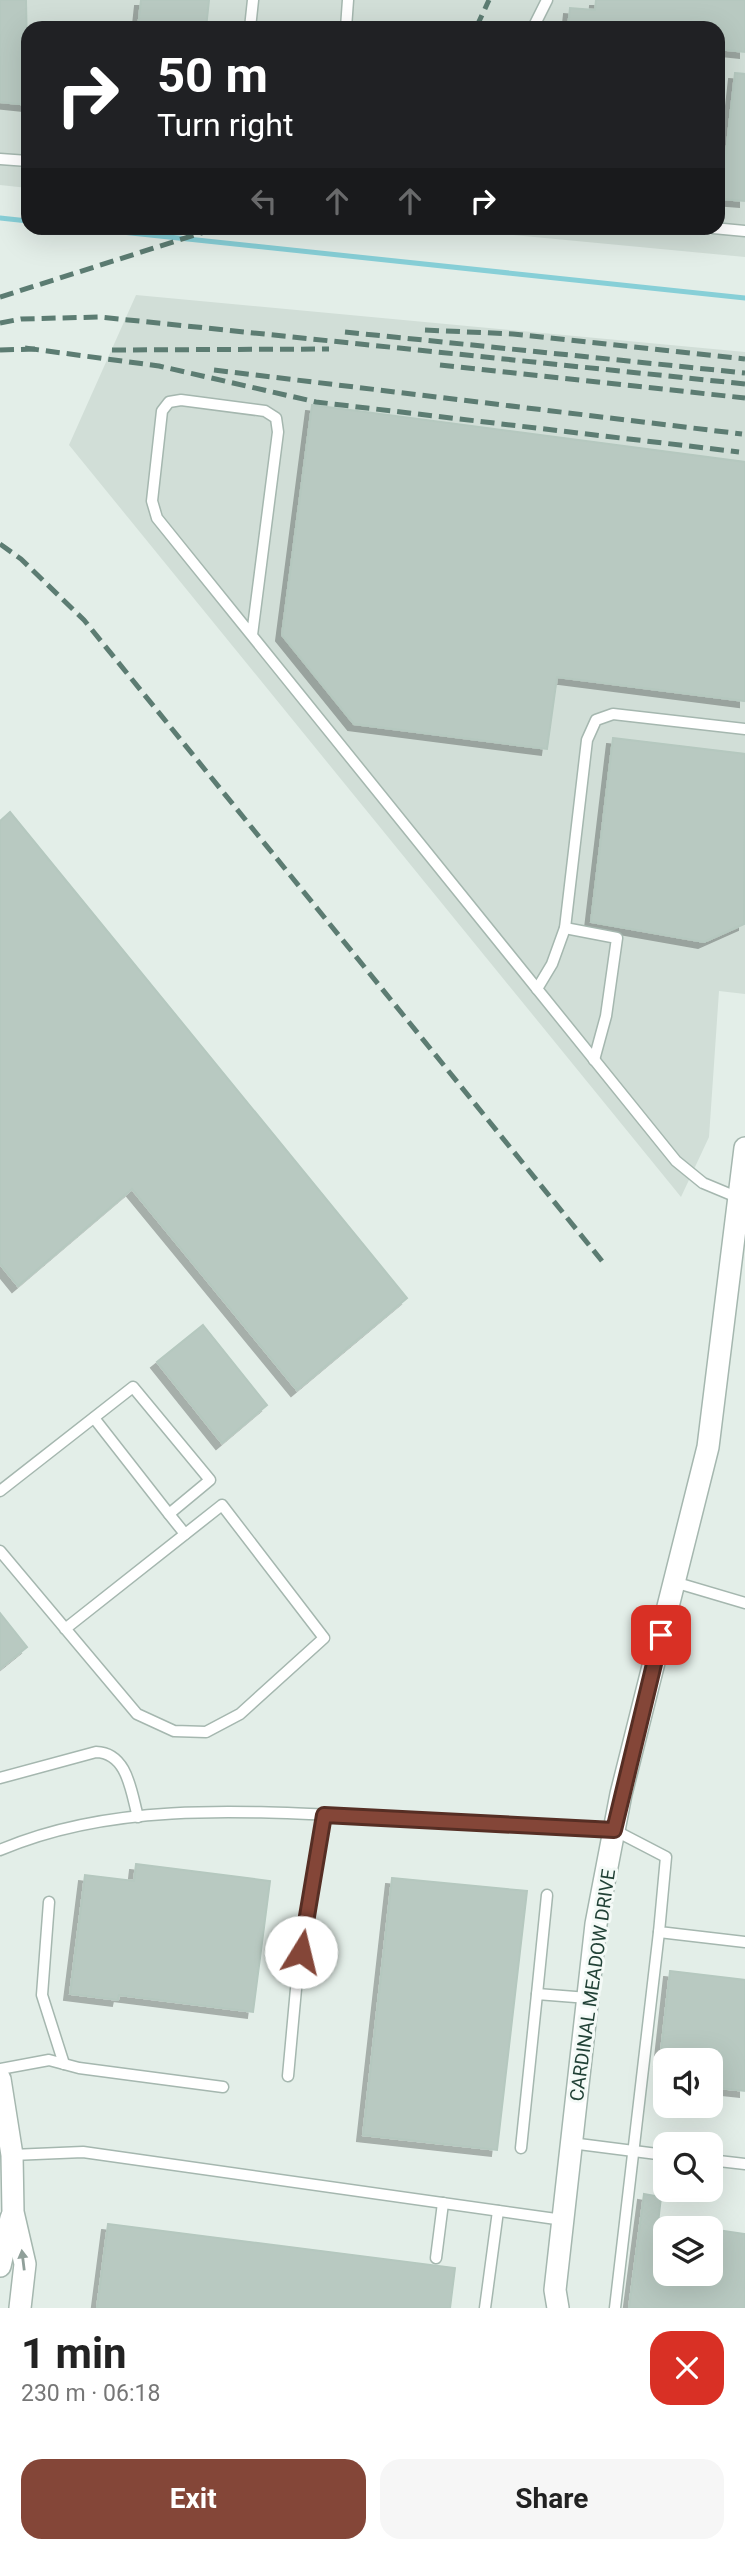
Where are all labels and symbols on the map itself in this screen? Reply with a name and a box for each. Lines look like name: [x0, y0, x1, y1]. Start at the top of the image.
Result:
pin: [631, 1605, 691, 1665]
street label: CARDINAL MEADOW DRIVE: [565, 1867, 620, 2103]
position arrow: [264, 1915, 338, 1989]
one-way arrow: [17, 2249, 28, 2271]

